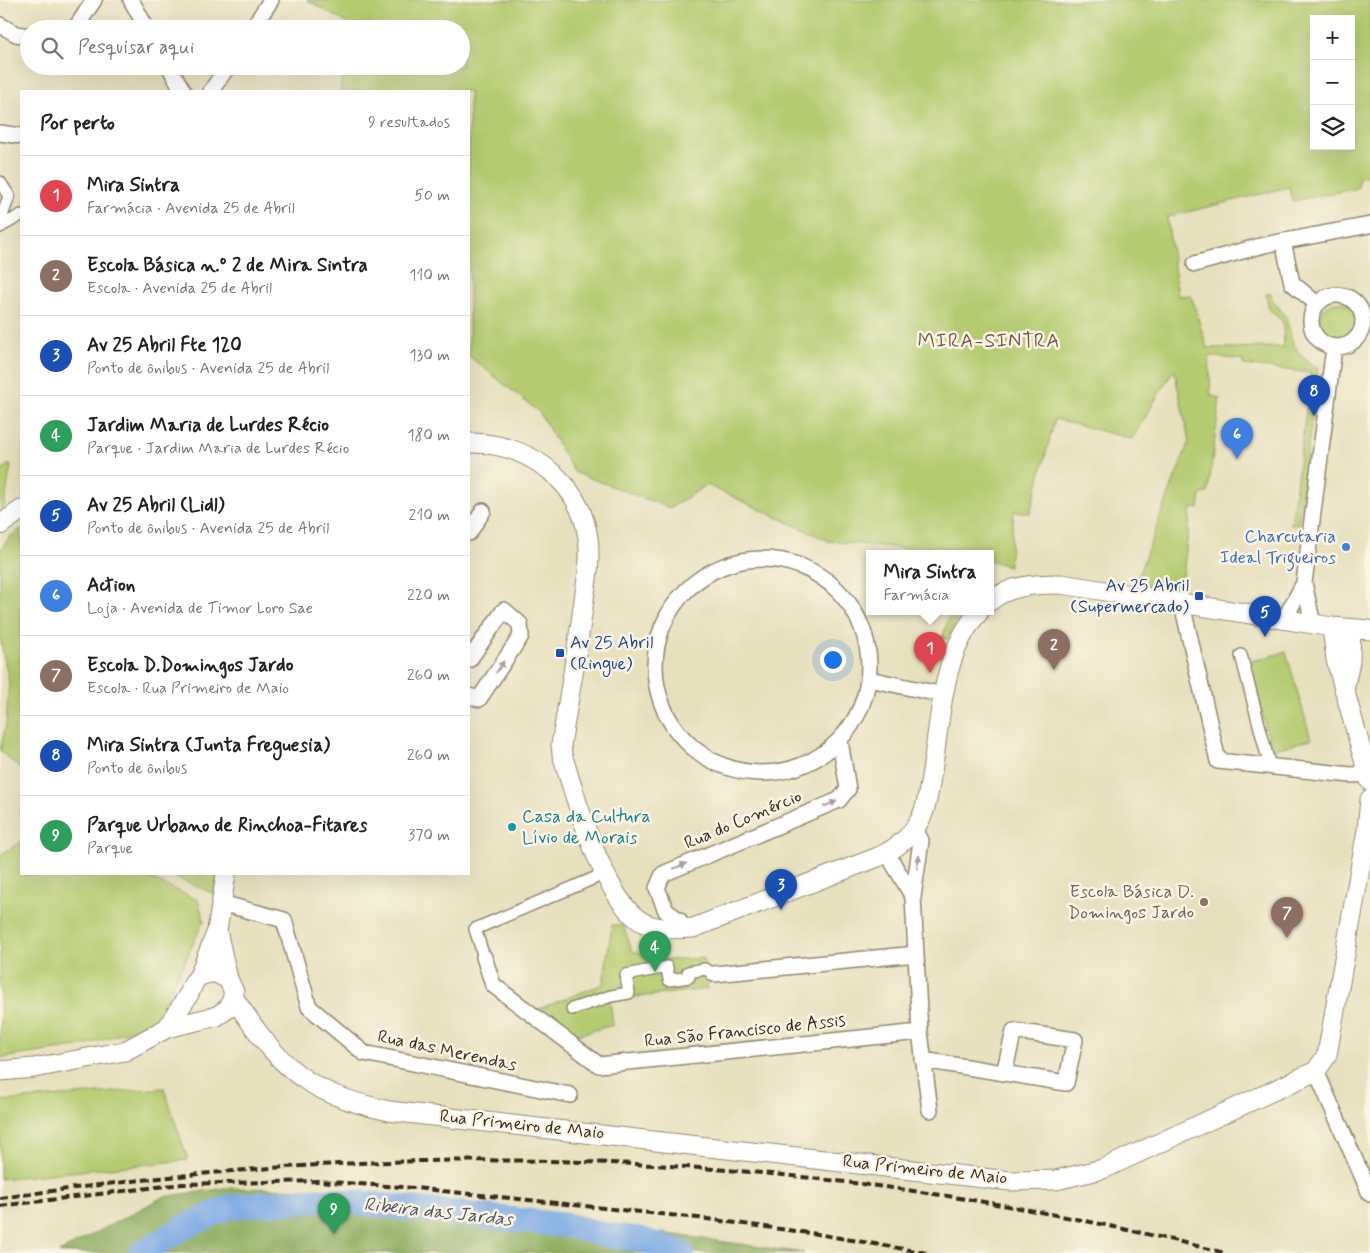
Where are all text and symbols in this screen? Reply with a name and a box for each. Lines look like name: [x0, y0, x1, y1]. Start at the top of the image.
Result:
map controls: [1310, 15, 1355, 150]
button: +: [1310, 15, 1355, 60]
search box: [20, 20, 470, 75]
icon: search: [38, 34, 66, 62]
text: Pesquisar aqui: [78, 35, 194, 60]
button: −: [1310, 60, 1355, 105]
button: layers: [1310, 105, 1355, 150]
text: Por perto: [40, 109, 115, 137]
text: 9 resultados: [368, 112, 450, 133]
text: Mira Sintra: [87, 173, 180, 198]
text: 1: [52, 185, 60, 206]
text: 50 m: [414, 185, 450, 206]
text: Farmácia · Avenida 25 de Abril: [87, 198, 295, 219]
text: Escola Básica n.º 2 de Mira Sintra: [87, 253, 368, 278]
text: 2: [52, 265, 60, 286]
text: 110 m: [409, 265, 450, 286]
text: Escola · Avenida 25 de Abril: [87, 278, 272, 299]
district label: MIRA-SINTRA: [918, 328, 1060, 355]
text: Av 25 Abril Fte 120: [87, 333, 242, 358]
text: 3: [52, 345, 60, 366]
text: 130 m: [409, 345, 450, 366]
text: Ponto de ônibus · Avenida 25 de Abril: [87, 358, 329, 379]
pin: 8: [1298, 375, 1330, 416]
text: Jardim Maria de Lurdes Récio: [87, 413, 329, 438]
pin: 6: [1221, 418, 1253, 459]
text: 4: [51, 425, 61, 446]
text: 180 m: [407, 425, 450, 446]
text: Parque · Jardim Maria de Lurdes Récio: [87, 438, 349, 459]
text: Av 25 Abril (Lidl): [87, 493, 224, 518]
text: 5: [51, 505, 61, 526]
text: 210 m: [409, 505, 450, 526]
text: Ponto de ônibus · Avenida 25 de Abril: [87, 518, 329, 539]
place label: Charcutaria Ideal Trigueiros: [1220, 525, 1336, 572]
marker: Charcutaria Ideal Trigueiros: [1340, 541, 1352, 553]
popup: [866, 550, 994, 615]
text: Mira Sintra: [883, 560, 977, 585]
text: Action: [87, 573, 135, 598]
place label: Av 25 Abril (Supermercado): [1070, 574, 1190, 619]
text: 6: [52, 585, 60, 606]
text: 220 m: [407, 585, 450, 606]
text: Farmácia: [883, 585, 949, 606]
marker: Av 25 Abril (Supermercado): [1193, 590, 1205, 602]
pin: 5: [1249, 596, 1281, 637]
text: Loja · Avenida de Timor Loro Sae: [87, 598, 313, 619]
pin: 2: [1038, 629, 1070, 670]
place label: Av 25 Abril (Ringue): [570, 631, 653, 677]
pin: 1: [914, 632, 946, 673]
marker: Av 25 Abril (Ringue): [554, 647, 566, 659]
your location: [820, 647, 846, 673]
text: Escola D.Domingos Jardo: [87, 653, 293, 678]
one-way arrow: [495, 660, 505, 674]
text: 7: [51, 665, 61, 686]
text: 260 m: [407, 665, 450, 686]
text: Escola · Rua Primeiro de Maio: [87, 678, 289, 699]
text: Mira Sintra (Junta Freguesia): [87, 733, 330, 758]
text: 8: [51, 745, 61, 766]
text: 260 m: [407, 745, 450, 766]
text: Ponto de ônibus: [87, 758, 187, 779]
street label: Rua do Comércio: [681, 784, 805, 856]
one-way arrow: [823, 800, 838, 808]
place label: Casa da Cultura Lívio de Morais: [522, 805, 651, 850]
text: Parque Urbano de Rinchoa-Fitares: [87, 813, 367, 838]
marker: Casa da Cultura Lívio de Morais: [506, 821, 518, 833]
text: 9: [52, 825, 60, 846]
text: 370 m: [408, 825, 450, 846]
text: Parque: [87, 838, 133, 859]
one-way arrow: [914, 854, 922, 870]
one-way arrow: [673, 862, 687, 870]
pin: 3: [765, 869, 797, 910]
place label: Escola Básica D. Domingos Jardo: [1068, 880, 1194, 925]
marker: Escola Básica D. Domingos Jardo: [1198, 896, 1210, 908]
pin: 7: [1271, 897, 1303, 938]
pin: 4: [639, 931, 671, 972]
street label: Rua São Francisco de Assis: [643, 1009, 847, 1053]
street label: Rua das Merendas: [375, 1025, 519, 1077]
street label: Rua Primeiro de Maio: [439, 1104, 605, 1146]
street label: Rua Primeiro de Maio: [842, 1149, 1008, 1191]
water label: Ribeira das Jardas: [362, 1192, 515, 1232]
pin: 9: [318, 1193, 350, 1234]

